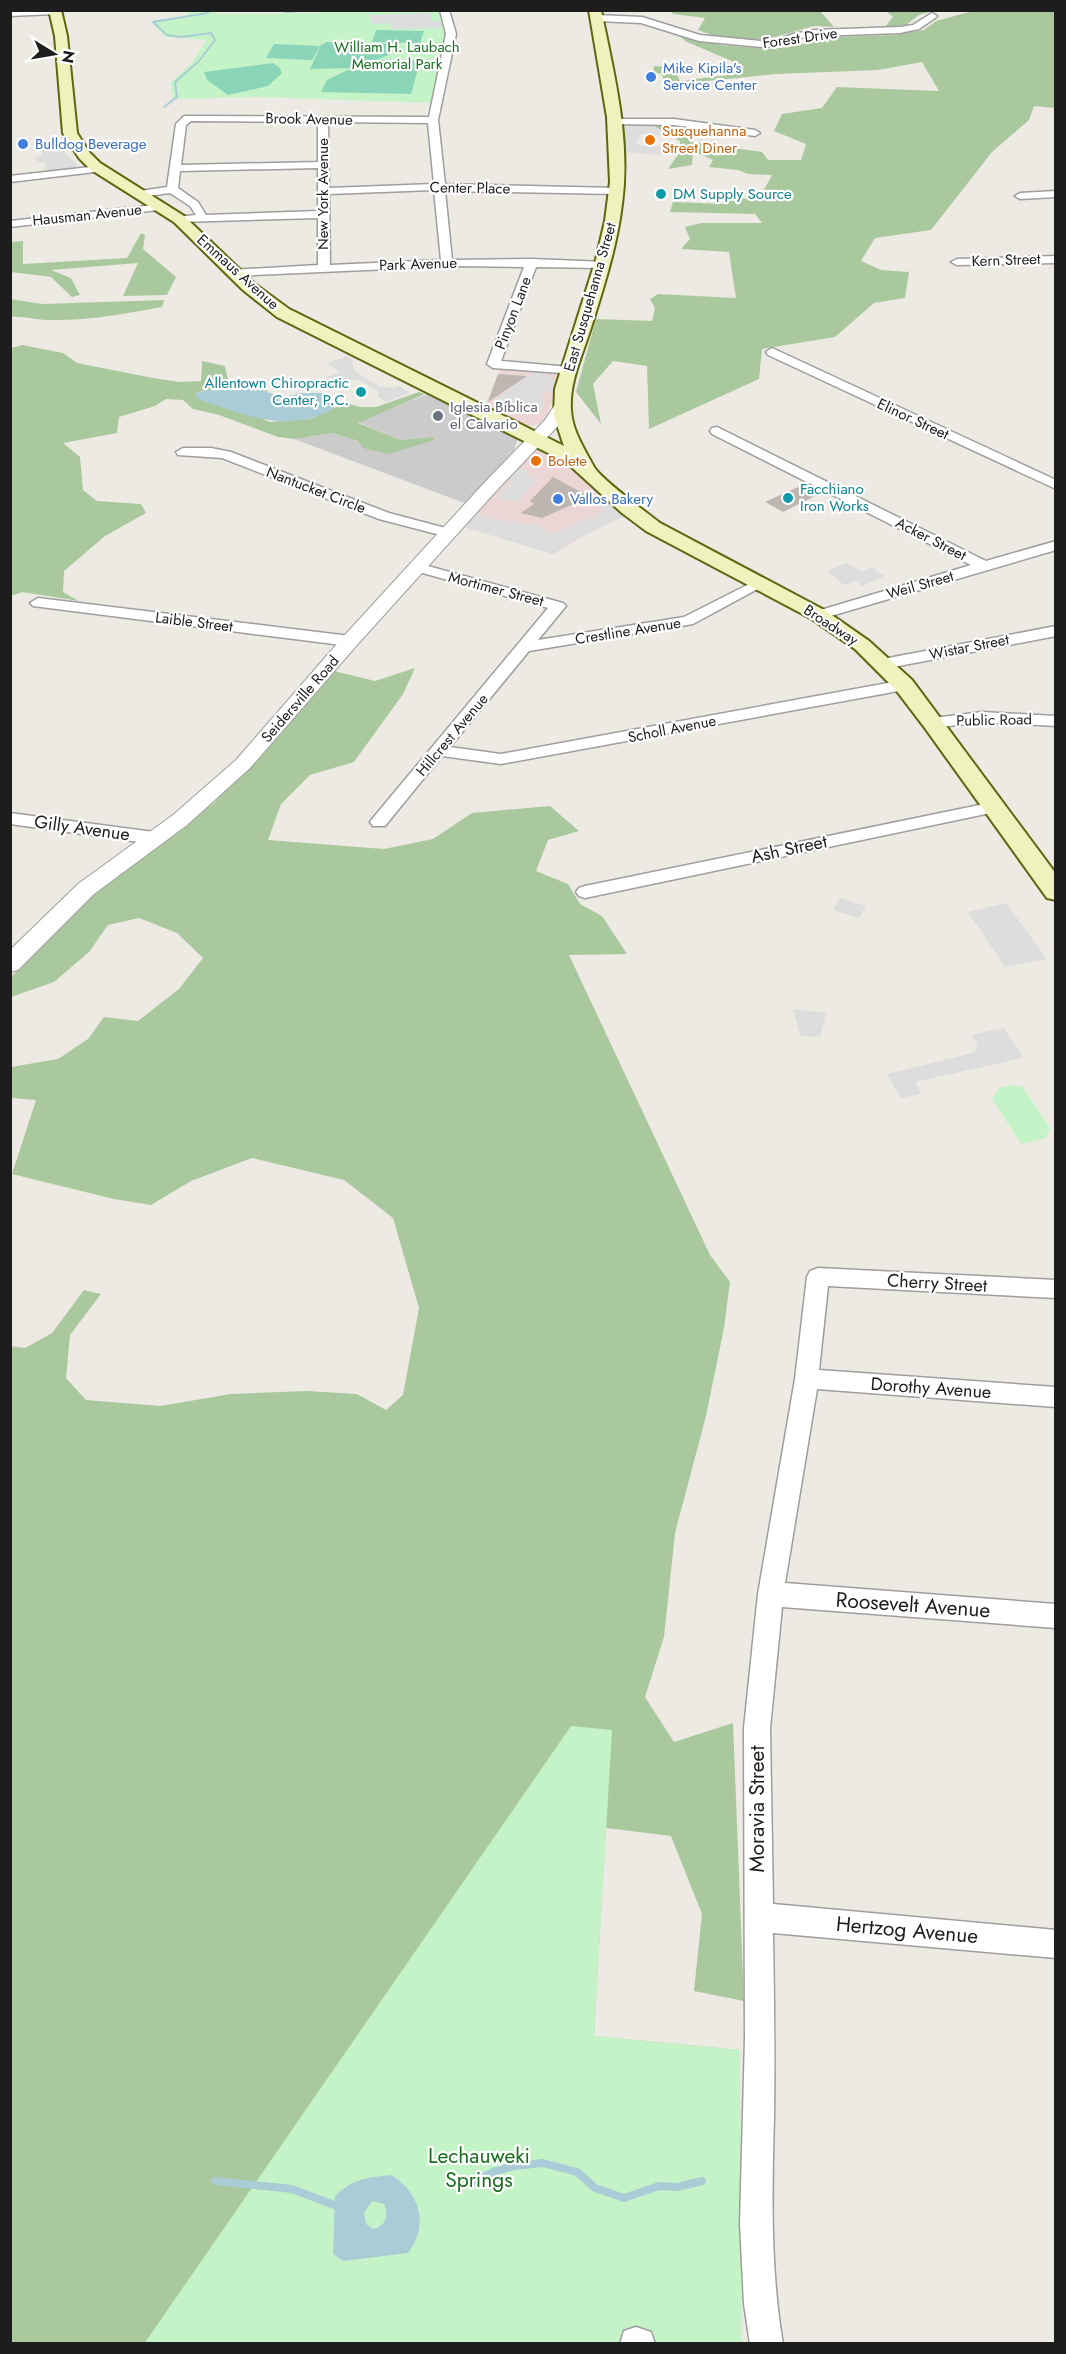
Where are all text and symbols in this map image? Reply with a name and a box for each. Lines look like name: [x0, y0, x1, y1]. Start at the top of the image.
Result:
street label: Forest Drive: [761, 22, 839, 54]
north arrow: [24, 24, 84, 84]
park label: William H. Laubach Memorial Park: [334, 36, 460, 75]
text: N: [56, 48, 81, 65]
place label: Mike Kipila's Service Center: [663, 57, 758, 96]
marker: Mike Kipila's Service Center: [644, 70, 658, 84]
street label: Brook Avenue: [265, 107, 353, 131]
place label: Susquehanna Street Diner: [662, 120, 746, 159]
place label: Bulldog Beverage: [35, 133, 147, 155]
marker: Susquehanna Street Diner: [643, 133, 657, 147]
marker: Bulldog Beverage: [16, 137, 30, 151]
street label: New York Avenue: [312, 138, 334, 250]
street label: Center Place: [429, 176, 511, 200]
place label: DM Supply Source: [673, 183, 792, 205]
marker: DM Supply Source: [654, 187, 668, 201]
street label: Hausman Avenue: [31, 198, 143, 232]
street label: East Susquehanna Street: [558, 219, 622, 374]
street label: Emmaus Avenue: [192, 229, 284, 315]
street label: Kern Street: [971, 248, 1041, 272]
street label: Park Avenue: [379, 252, 458, 276]
street label: Pinyon Lane: [489, 273, 537, 353]
place label: Allentown Chiropractic Center, P.C.: [205, 372, 349, 411]
marker: Allentown Chiropractic Center, P.C.: [354, 385, 368, 399]
street label: Elinor Street: [873, 393, 953, 445]
place label: Iglesia Bíblica el Calvario: [450, 396, 538, 435]
marker: Iglesia Bíblica el Calvario: [431, 409, 445, 423]
place label: Bolete: [548, 450, 587, 472]
marker: Bolete: [529, 454, 543, 468]
street label: Nantucket Circle: [263, 461, 369, 519]
place label: Facchiano Iron Works: [800, 478, 869, 517]
place label: Vallos Bakery: [570, 488, 654, 510]
marker: Facchiano Iron Works: [781, 491, 795, 505]
marker: Vallos Bakery: [551, 492, 565, 506]
street label: Acker Street: [892, 512, 970, 566]
street label: Weil Street: [884, 565, 957, 605]
street label: Mortimer Street: [446, 566, 546, 612]
street label: Broadway: [799, 599, 863, 651]
street label: Laible Street: [154, 606, 234, 638]
street label: Crestline Avenue: [574, 612, 683, 650]
street label: Wistar Street: [927, 628, 1011, 666]
street label: Seidersville Road: [256, 651, 344, 747]
street label: Hillcrest Avenue: [411, 689, 493, 781]
street label: Public Road: [956, 708, 1032, 732]
street label: Scholl Avenue: [626, 710, 718, 748]
street label: Gilly Avenue: [33, 808, 131, 848]
street label: Ash Street: [749, 828, 830, 870]
street label: Cherry Street: [886, 1267, 988, 1299]
street label: Dorothy Avenue: [870, 1371, 992, 1405]
street label: Roosevelt Avenue: [835, 1585, 992, 1625]
street label: Moravia Street: [742, 1746, 772, 1872]
street label: Hertzog Avenue: [835, 1909, 979, 1951]
park label: Lechauweki Springs: [428, 2141, 530, 2195]

